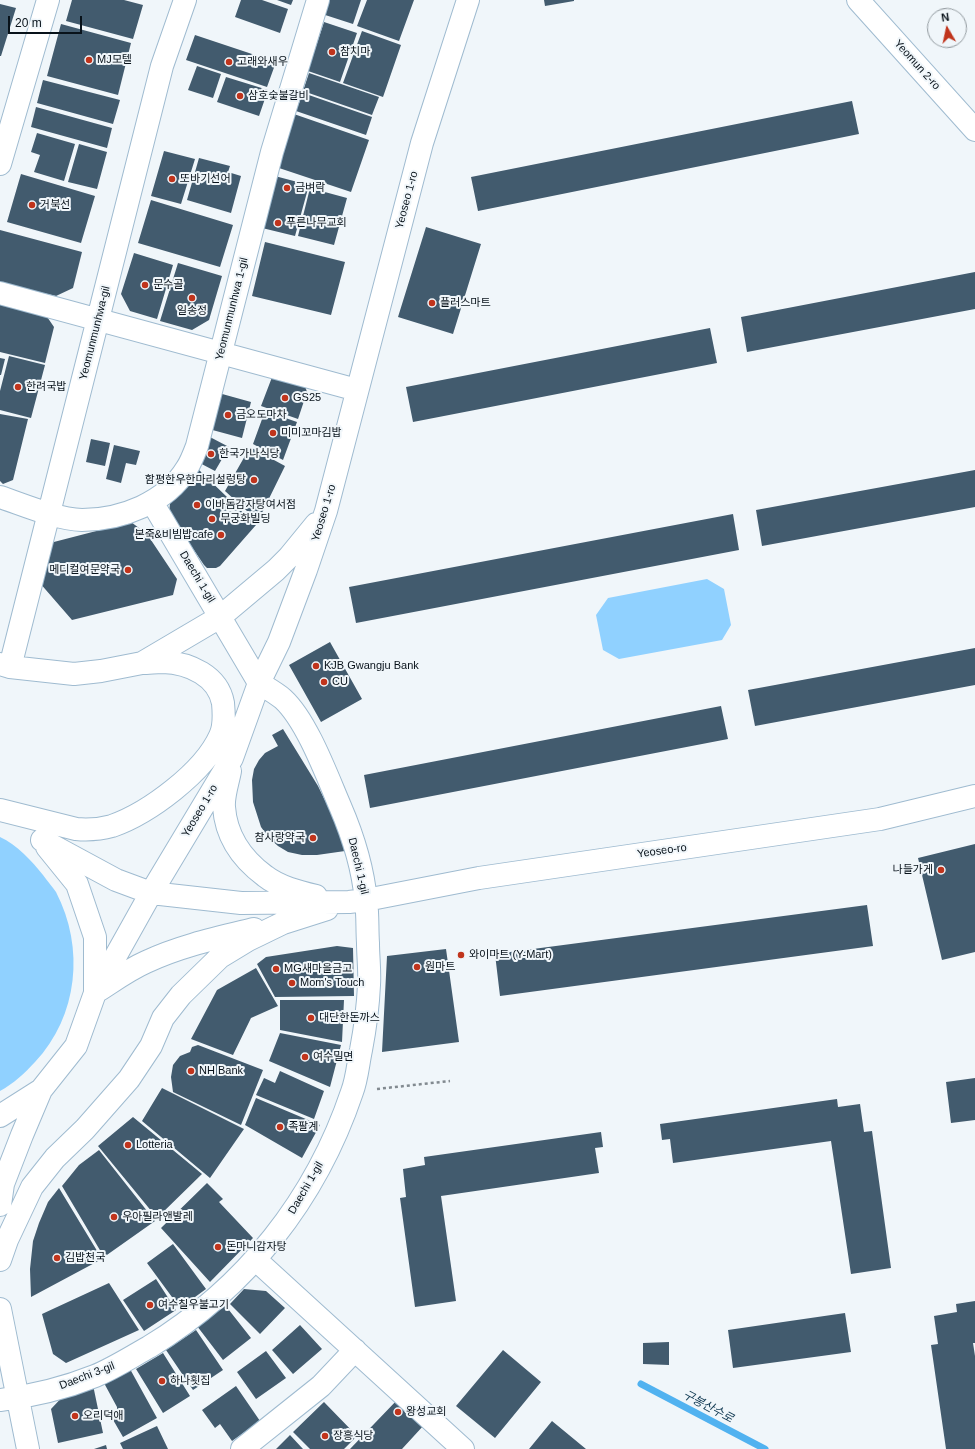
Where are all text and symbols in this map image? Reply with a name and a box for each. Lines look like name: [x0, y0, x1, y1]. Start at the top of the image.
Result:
scale bar: [10, 8, 84, 34]
north arrow: [927, 8, 967, 48]
text: N: [940, 11, 950, 24]
text: 20 m: [15, 16, 42, 30]
street label: Yeomun 2-ro: [891, 37, 943, 93]
place label: 참치마: [340, 45, 370, 59]
marker: 참치마: [327, 47, 337, 57]
place label: MJ모텔: [97, 53, 132, 67]
marker: MJ모텔: [84, 55, 94, 65]
place label: 고래와새우: [237, 55, 288, 69]
marker: 고래와새우: [224, 57, 234, 67]
place label: 삼호숯불갈비: [248, 89, 309, 103]
marker: 삼호숯불갈비: [235, 91, 245, 101]
street label: Yeoseo 1-ro: [393, 170, 421, 230]
place label: 또바기선어: [180, 172, 231, 186]
marker: 또바기선어: [167, 174, 177, 184]
place label: 금벼락: [295, 181, 325, 195]
marker: 금벼락: [282, 183, 292, 193]
place label: 거북선: [40, 198, 70, 212]
marker: 거북선: [27, 200, 37, 210]
place label: 푸른나무교회: [286, 216, 347, 230]
marker: 푸른나무교회: [273, 218, 283, 228]
street label: Yeomunmunhwa 1-gil: [213, 256, 251, 362]
place label: 문수골: [153, 278, 183, 292]
marker: 문수골: [140, 280, 150, 290]
street label: Yeomunmunhwa-gil: [77, 285, 113, 381]
marker: 일송정: [187, 293, 197, 303]
place label: 플러스마트: [440, 296, 491, 310]
marker: 플러스마트: [427, 298, 437, 308]
place label: 일송정: [177, 304, 207, 318]
place label: 한려국밥: [26, 380, 66, 394]
marker: 한려국밥: [13, 382, 23, 392]
place label: GS25: [293, 391, 321, 405]
marker: GS25: [280, 393, 290, 403]
place label: 금오도마차: [236, 408, 287, 422]
marker: 금오도마차: [223, 410, 233, 420]
place label: 미미꼬마김밥: [281, 426, 342, 440]
marker: 미미꼬마김밥: [268, 428, 278, 438]
place label: 한국가나식당: [219, 447, 280, 461]
marker: 한국가나식당: [206, 449, 216, 459]
place label: 함평한우한마리설렁탕: [145, 473, 246, 487]
marker: 함평한우한마리설렁탕: [249, 475, 259, 485]
street label: Yeoseo 1-ro: [309, 483, 339, 543]
place label: 이바돔감자탕여서점: [205, 498, 296, 512]
marker: 이바돔감자탕여서점: [192, 500, 202, 510]
place label: 무궁화빌딩: [220, 512, 271, 526]
marker: 무궁화빌딩: [207, 514, 217, 524]
place label: 본죽&비빔밥cafe: [134, 528, 213, 542]
marker: 본죽&비빔밥cafe: [216, 530, 226, 540]
street label: Daechi 1-gil: [176, 549, 218, 605]
place label: 메디컬여문약국: [49, 563, 120, 577]
marker: 메디컬여문약국: [123, 565, 133, 575]
place label: KJB Gwangju Bank: [324, 659, 419, 673]
marker: KJB Gwangju Bank: [311, 661, 321, 671]
place label: CU: [332, 675, 348, 689]
marker: CU: [319, 677, 329, 687]
street label: Yeoseo 1-ro: [179, 782, 221, 840]
place label: 참사랑약국: [254, 831, 305, 845]
marker: 참사랑약국: [308, 833, 318, 843]
street label: Daechi 1-gil: [345, 836, 371, 896]
street label: Yeoseo-ro: [636, 841, 688, 861]
place label: 나들가게: [893, 863, 933, 877]
marker: 나들가게: [936, 865, 946, 875]
place label: 와이마트 (Y-Mart): [469, 948, 552, 962]
marker: 와이마트 (Y-Mart): [456, 950, 466, 960]
place label: 원마트: [425, 960, 455, 974]
place label: MG새마을금고: [284, 962, 352, 976]
marker: 원마트: [412, 962, 422, 972]
marker: MG새마을금고: [271, 964, 281, 974]
place label: Mom's Touch: [300, 976, 364, 990]
marker: Mom's Touch: [287, 978, 297, 988]
place label: 대단한돈까스: [319, 1011, 380, 1025]
marker: 대단한돈까스: [306, 1013, 316, 1023]
place label: 여수밀면: [313, 1050, 353, 1064]
marker: 여수밀면: [300, 1052, 310, 1062]
place label: NH Bank: [199, 1064, 243, 1078]
marker: NH Bank: [186, 1066, 196, 1076]
place label: 족팔계: [288, 1120, 318, 1134]
marker: 족팔계: [275, 1122, 285, 1132]
place label: Lotteria: [136, 1138, 173, 1152]
marker: Lotteria: [123, 1140, 133, 1150]
street label: Daechi 1-gil: [286, 1160, 326, 1216]
place label: 우아필라앤발레: [122, 1210, 193, 1224]
marker: 우아필라앤발레: [109, 1212, 119, 1222]
place label: 돈마니감자탕: [226, 1240, 287, 1254]
marker: 돈마니감자탕: [213, 1242, 223, 1252]
place label: 김밥천국: [65, 1251, 105, 1265]
marker: 김밥천국: [52, 1253, 62, 1263]
place label: 여수칠우불고기: [158, 1298, 229, 1312]
marker: 여수칠우불고기: [145, 1300, 155, 1310]
street label: Daechi 3-gil: [58, 1359, 116, 1393]
place label: 하나횟집: [170, 1374, 210, 1388]
marker: 하나횟집: [157, 1376, 167, 1386]
water label: 구봉산수로: [680, 1388, 736, 1426]
place label: 왕성교회: [406, 1405, 446, 1419]
marker: 왕성교회: [393, 1407, 403, 1417]
place label: 오리덕애: [83, 1409, 123, 1423]
marker: 오리덕애: [70, 1411, 80, 1421]
place label: 장흥식당: [333, 1429, 373, 1443]
marker: 장흥식당: [320, 1431, 330, 1441]

